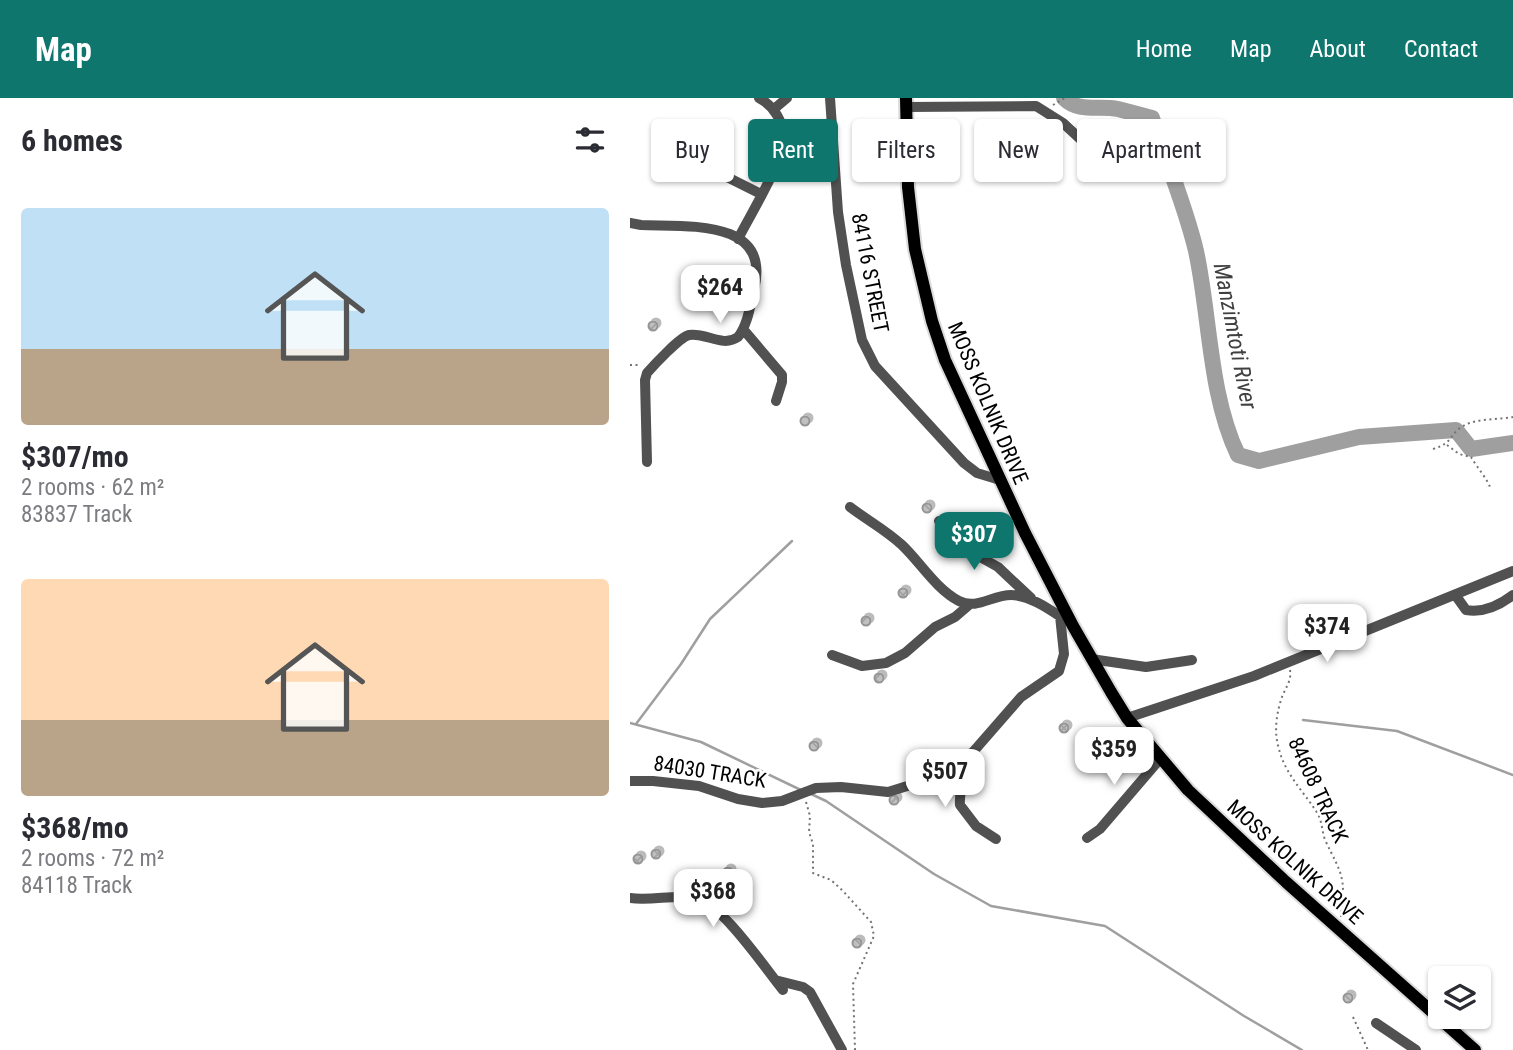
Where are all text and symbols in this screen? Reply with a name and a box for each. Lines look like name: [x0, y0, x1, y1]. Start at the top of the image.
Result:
text: Map: [35, 30, 92, 69]
text: Home: [1136, 35, 1192, 63]
text: Map: [1230, 35, 1272, 63]
text: About: [1310, 35, 1366, 63]
text: Contact: [1404, 35, 1478, 63]
chip: Buy: [651, 119, 734, 182]
chip: Rent: [748, 119, 838, 182]
chip: Filters: [852, 119, 960, 182]
chip: New: [974, 119, 1063, 182]
chip: Apartment: [1077, 119, 1226, 182]
icon: filters: [571, 121, 609, 159]
text: 6 homes: [21, 123, 123, 158]
street label: 84116 STREET: [847, 211, 893, 335]
icon: home: [252, 253, 378, 379]
water label: Manzimtoti River: [1208, 261, 1263, 412]
pin: $264: [679, 266, 761, 325]
text: $264: [697, 274, 743, 301]
street label: MOSS KOLNIK DRIVE: [943, 318, 1033, 488]
text: $307/mo: [21, 439, 129, 474]
text: 2 rooms · 62 m²: [21, 474, 164, 501]
text: 83837 Track: [21, 501, 132, 528]
pin: $307: [933, 512, 1015, 572]
text: $307: [951, 521, 997, 548]
pin: $374: [1286, 604, 1368, 664]
text: $374: [1304, 613, 1350, 640]
icon: home: [252, 624, 378, 750]
pin: $359: [1073, 728, 1155, 787]
street label: 84608 TRACK: [1283, 733, 1353, 847]
text: $359: [1091, 736, 1137, 763]
pin: $507: [904, 750, 986, 809]
street label: 84030 TRACK: [652, 751, 769, 793]
text: $507: [922, 758, 968, 785]
street label: MOSS KOLNIK DRIVE: [1222, 795, 1368, 929]
text: $368/mo: [21, 810, 129, 845]
text: 2 rooms · 72 m²: [21, 845, 164, 872]
pin: $368: [672, 870, 754, 929]
text: 84118 Track: [21, 872, 132, 899]
text: $368: [690, 878, 736, 905]
map controls: [1428, 966, 1491, 1029]
button: layers: [1428, 966, 1491, 1029]

